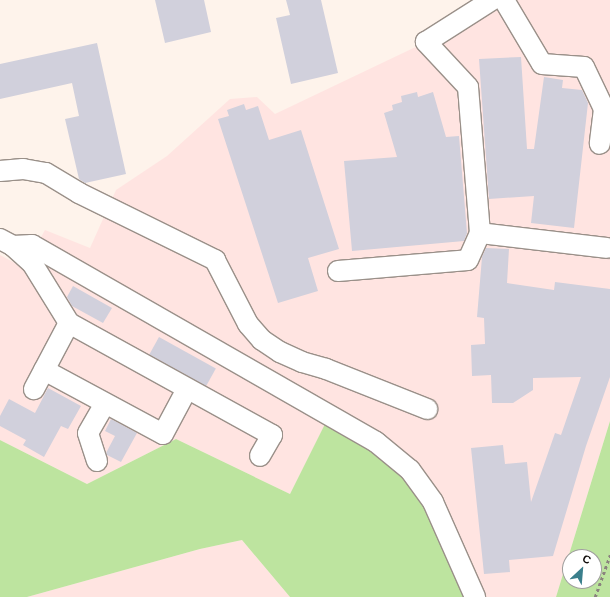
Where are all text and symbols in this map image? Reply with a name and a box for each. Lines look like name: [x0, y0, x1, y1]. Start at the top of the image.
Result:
north arrow: [562, 549, 602, 589]
text: С: [581, 552, 593, 566]

